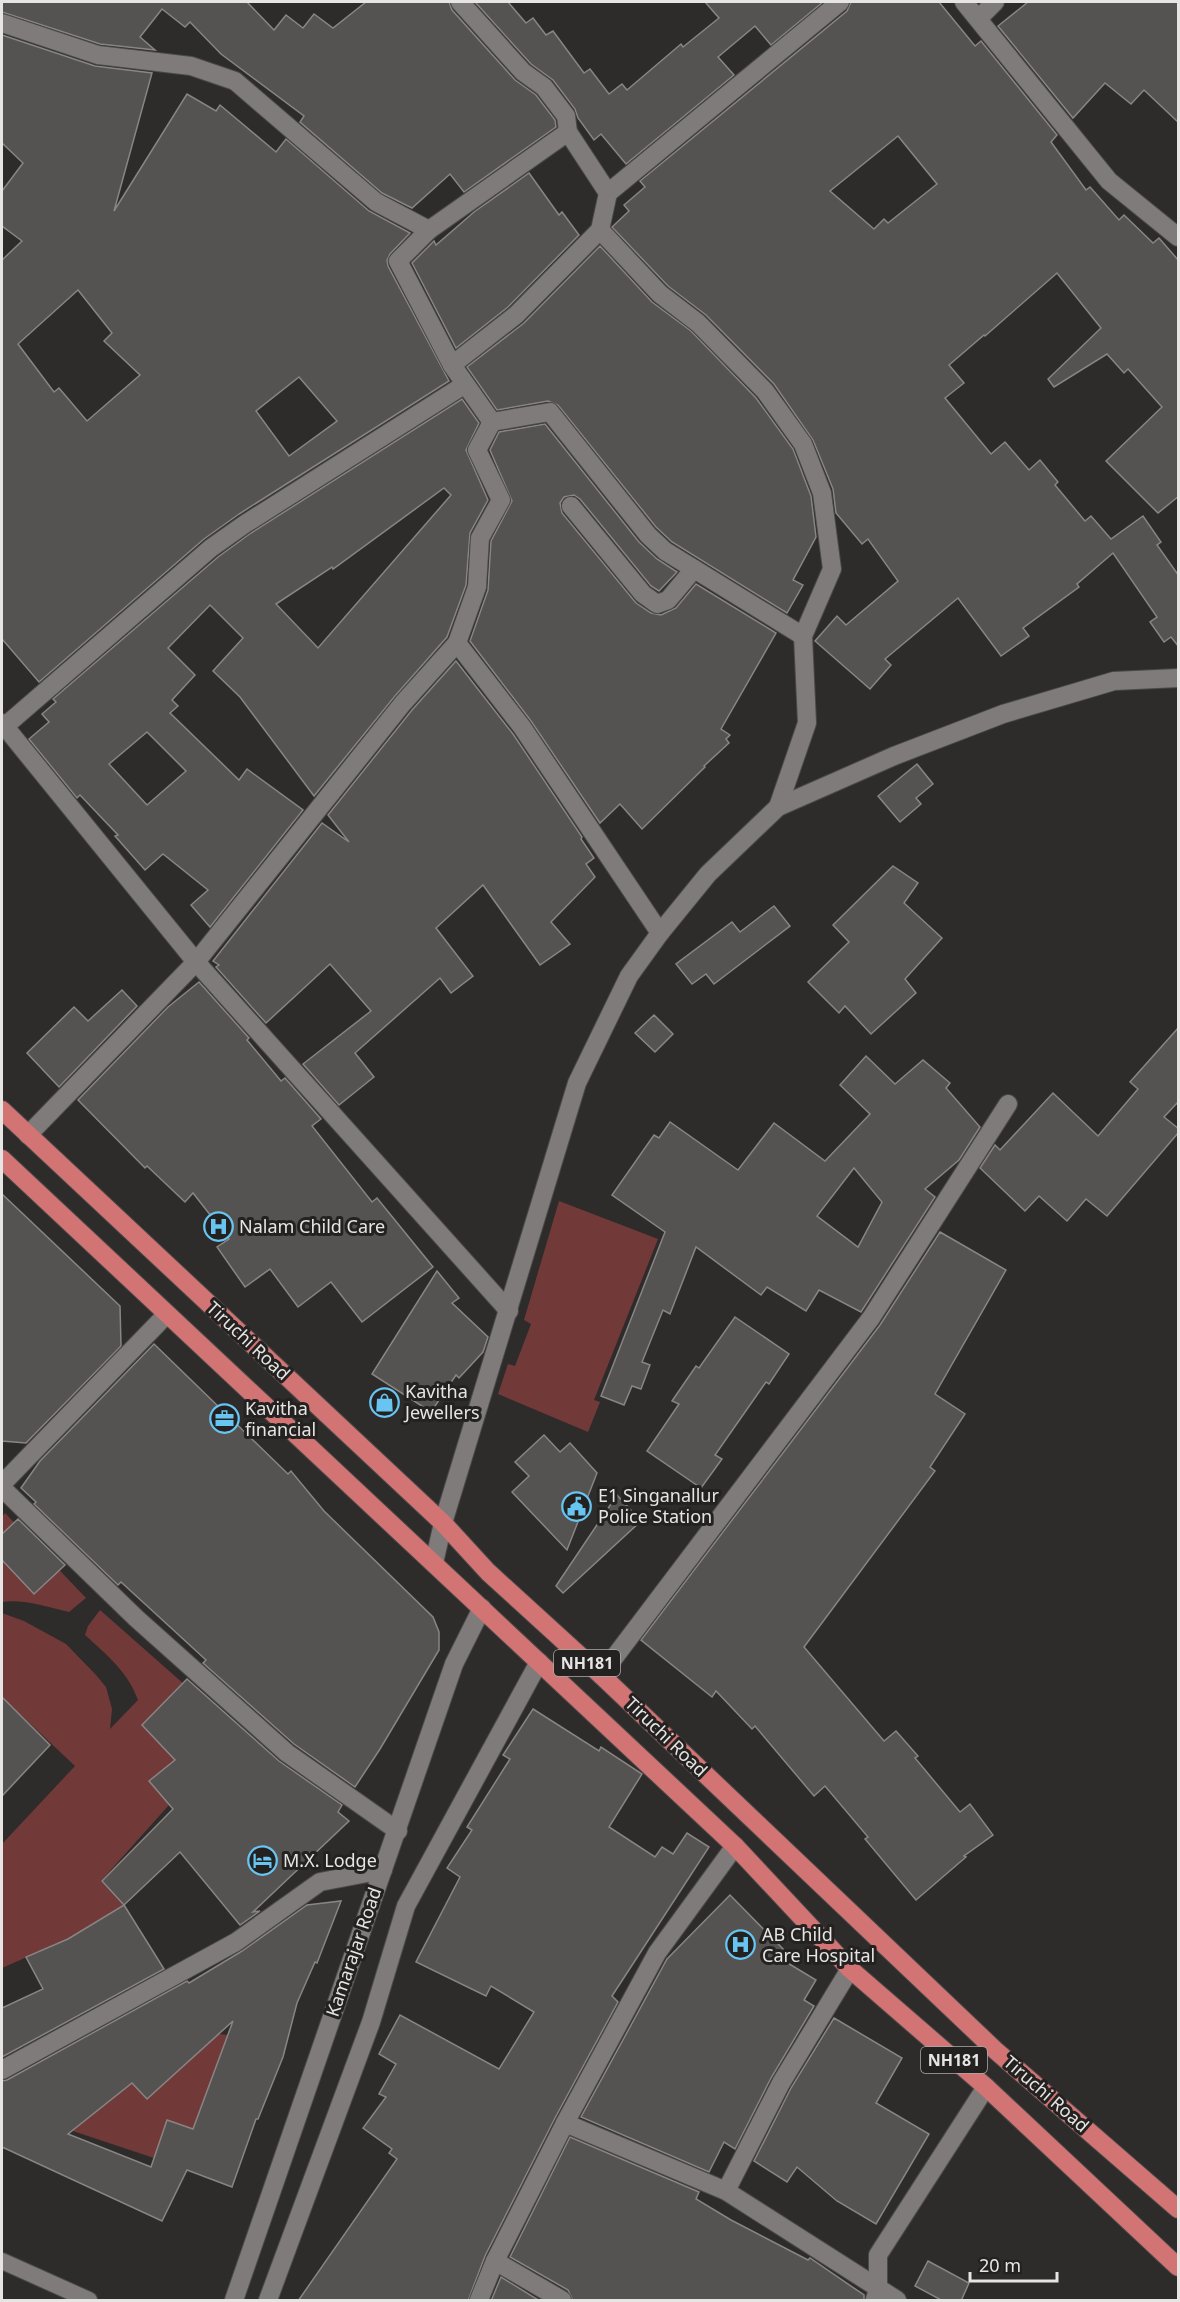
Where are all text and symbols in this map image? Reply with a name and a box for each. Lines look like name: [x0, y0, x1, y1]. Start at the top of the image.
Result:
hospital icon: Nalam Child Care: [202, 1211, 234, 1243]
place label: Nalam Child Care: [239, 1214, 385, 1238]
street label: Tiruchi Road: [202, 1295, 295, 1385]
place label: Kavitha Jewellers: [403, 1379, 480, 1424]
shop icon: Kavitha Jewellers: [368, 1386, 400, 1418]
place label: Kavitha financial: [245, 1396, 316, 1441]
office icon: Kavitha financial: [208, 1403, 240, 1435]
place label: E1 Singanallur Police Station: [598, 1483, 719, 1528]
public building icon: E1 Singanallur Police Station: [561, 1490, 593, 1522]
road number: NH181: [554, 1650, 620, 1676]
street label: Tiruchi Road: [620, 1691, 713, 1782]
hotel icon: M.X. Lodge: [246, 1845, 278, 1877]
place label: M.X. Lodge: [283, 1848, 377, 1872]
street label: Kamarajar Road: [320, 1884, 386, 2020]
place label: AB Child Care Hospital: [762, 1922, 875, 1967]
hospital icon: AB Child Care Hospital: [725, 1929, 757, 1961]
road number: NH181: [921, 2047, 987, 2073]
street label: Tiruchi Road: [999, 2050, 1094, 2137]
scale bar: [970, 2245, 1057, 2283]
text: 20 m: [979, 2253, 1021, 2277]

